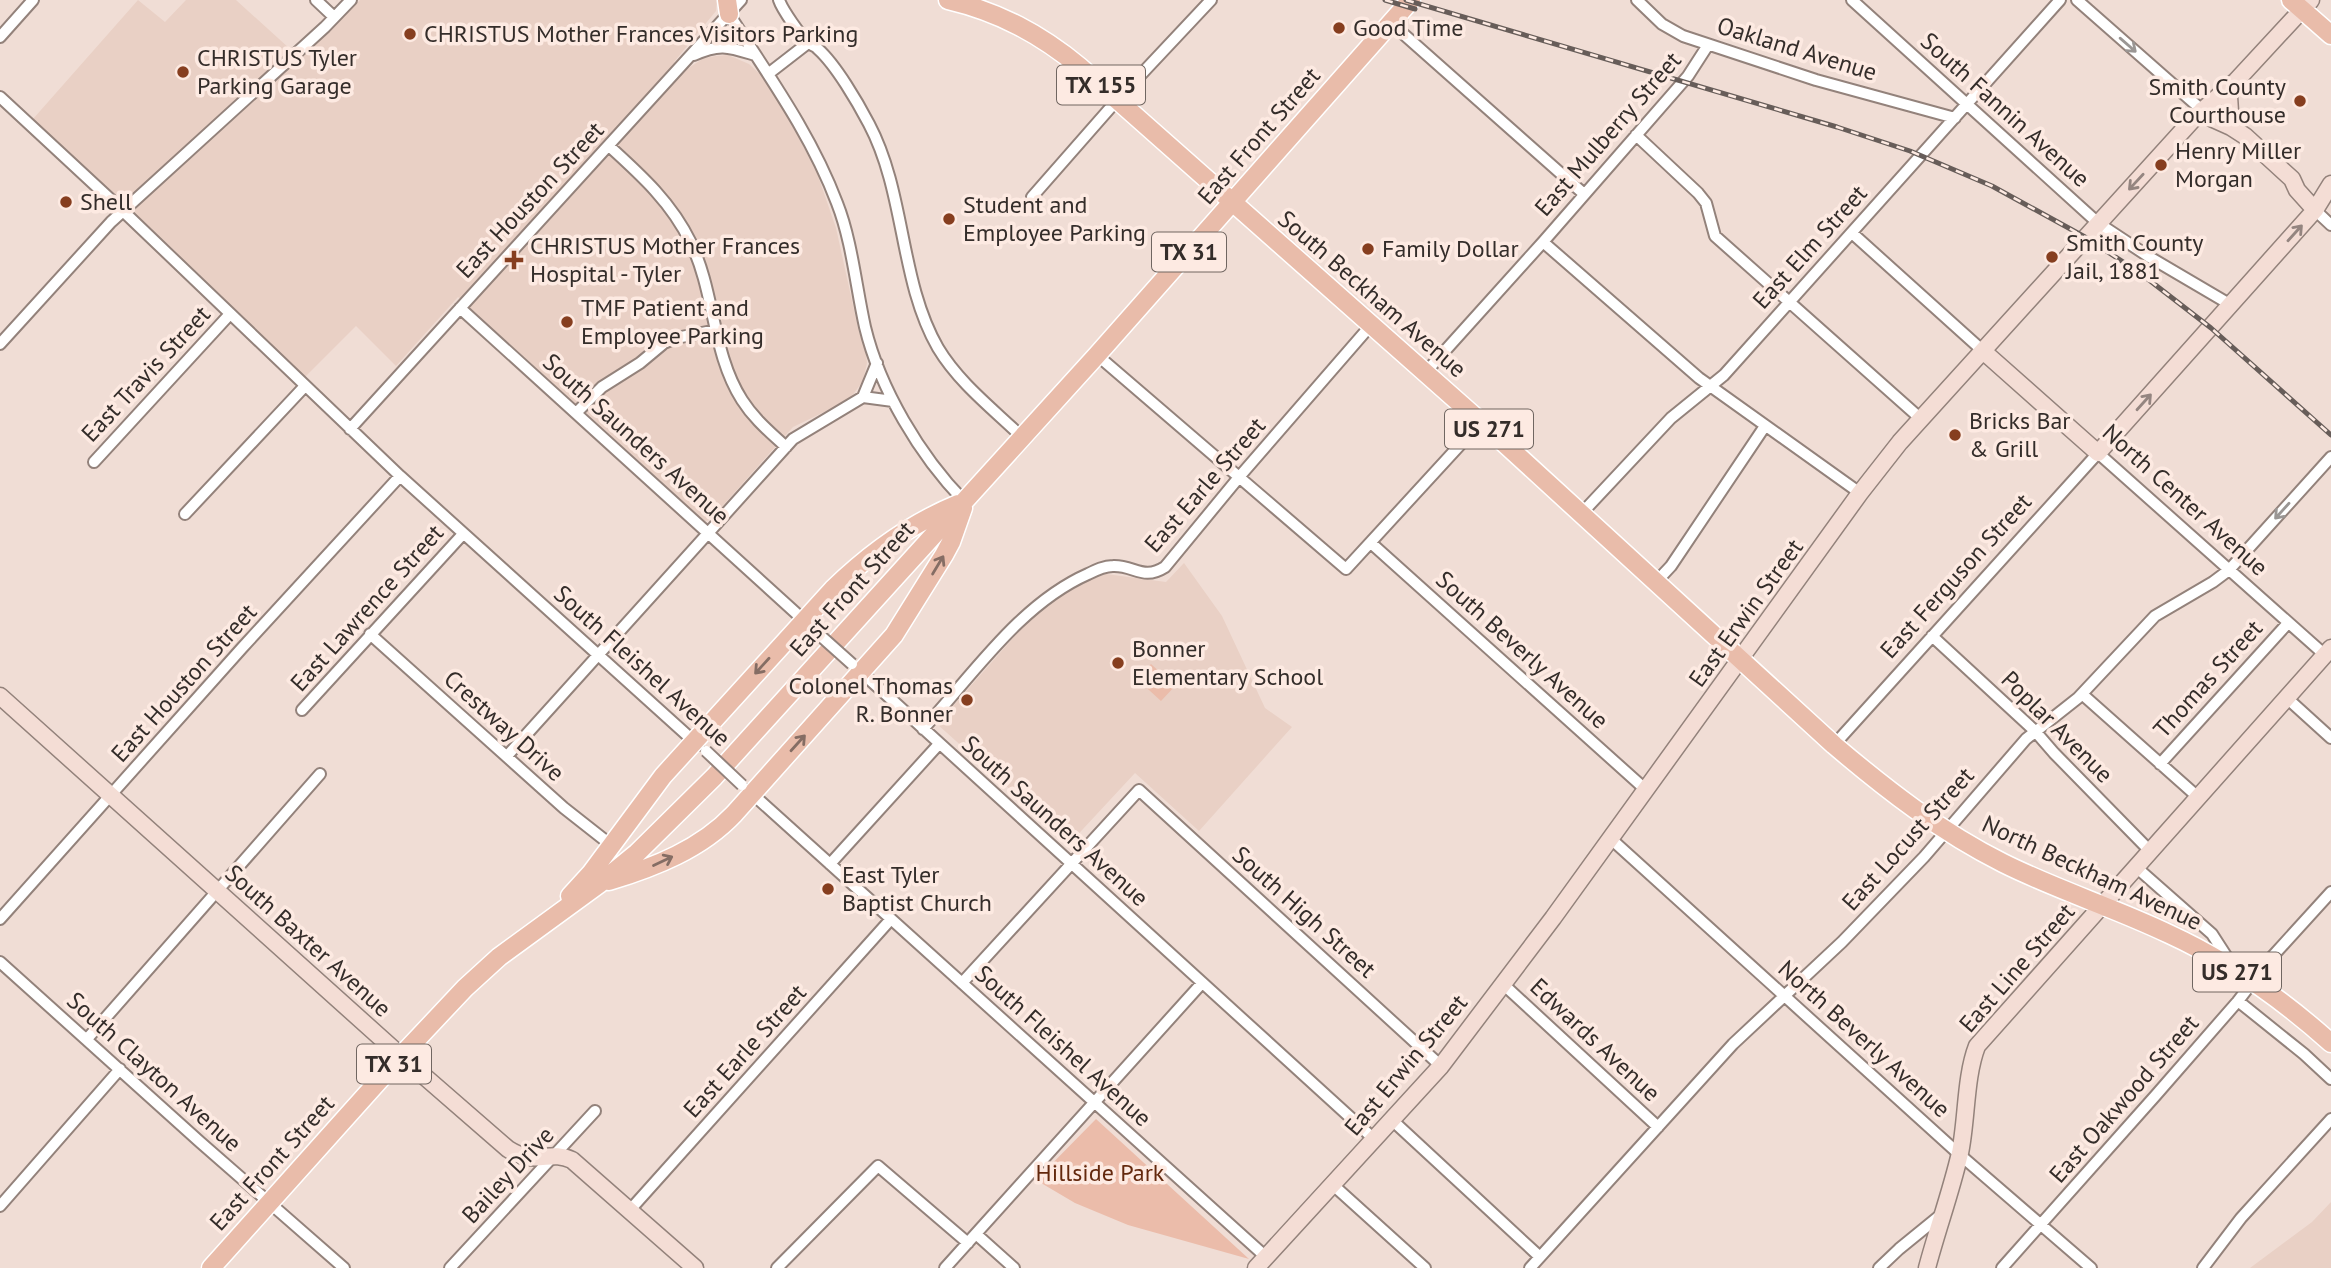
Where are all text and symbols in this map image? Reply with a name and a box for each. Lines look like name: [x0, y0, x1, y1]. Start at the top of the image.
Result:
street label: Oakland Avenue: [1714, 10, 1881, 88]
place label: Good Time: [1353, 12, 1463, 43]
place label: CHRISTUS Mother Frances Visitors Parking: [424, 18, 858, 49]
marker: Good Time: [1331, 20, 1347, 36]
marker: CHRISTUS Mother Frances Visitors Parking: [402, 26, 418, 42]
street label: South Fannin Avenue: [1914, 26, 2096, 194]
one-way arrow: [2119, 37, 2137, 53]
place label: CHRISTUS Tyler Parking Garage: [197, 42, 357, 101]
street label: East Mulberry Street: [1528, 45, 1687, 222]
street label: East Front Street: [1191, 61, 1327, 211]
marker: CHRISTUS Tyler Parking Garage: [175, 64, 191, 80]
road number: TX 155: [1057, 66, 1145, 104]
place label: Smith County Courthouse: [2149, 71, 2286, 130]
marker: Smith County Courthouse: [2292, 93, 2308, 109]
street label: East Houston Street: [449, 115, 610, 284]
place label: Henry Miller Morgan: [2175, 135, 2301, 194]
marker: Henry Miller Morgan: [2153, 157, 2169, 173]
one-way arrow: [2127, 173, 2144, 190]
street label: East Elm Street: [1746, 178, 1874, 315]
place label: Shell: [80, 186, 132, 217]
place label: Student and Employee Parking: [963, 189, 1146, 248]
marker: Shell: [58, 194, 74, 210]
street label: South Beckham Avenue: [1272, 203, 1473, 384]
marker: Student and Employee Parking: [941, 211, 957, 227]
one-way arrow: [2287, 224, 2303, 242]
place label: Smith County Jail, 1881: [2065, 227, 2203, 286]
place label: CHRISTUS Mother Frances Hospital - Tyler: [530, 230, 800, 289]
road number: TX 31: [1152, 232, 1226, 272]
place label: Family Dollar: [1382, 233, 1519, 264]
marker: Family Dollar: [1360, 241, 1376, 257]
marker: Smith County Jail, 1881: [2044, 249, 2060, 265]
marker: CHRISTUS Mother Frances Hospital - Tyler: [504, 250, 524, 270]
place label: TMF Patient and Employee Parking: [581, 292, 764, 351]
street label: East Travis Street: [75, 299, 217, 448]
marker: TMF Patient and Employee Parking: [559, 314, 575, 330]
street label: South Saunders Avenue: [536, 347, 736, 531]
one-way arrow: [2136, 393, 2152, 411]
place label: Bricks Bar & Grill: [1969, 405, 2071, 464]
road number: US 271: [1445, 410, 1533, 448]
street label: East Earle Street: [1137, 411, 1272, 559]
street label: North Center Avenue: [2096, 417, 2275, 582]
marker: Bricks Bar & Grill: [1947, 427, 1963, 443]
street label: East Ferguson Street: [1873, 487, 2038, 665]
one-way arrow: [2274, 502, 2290, 520]
street label: East Front Street: [783, 514, 921, 663]
street label: East Lawrence Street: [283, 518, 450, 698]
street label: East Erwin Street: [1682, 533, 1810, 693]
one-way arrow: [931, 556, 945, 576]
street label: South Beverly Avenue: [1430, 564, 1615, 735]
street label: South Fleishel Avenue: [548, 578, 737, 753]
street label: East Houston Street: [104, 597, 263, 768]
street label: Thomas Street: [2146, 613, 2269, 744]
place label: Bonner Elementary School: [1132, 633, 1323, 692]
marker: Bonner Elementary School: [1110, 655, 1126, 671]
one-way arrow: [753, 657, 770, 674]
street label: Crestway Drive: [438, 663, 571, 788]
street label: Poplar Avenue: [1995, 664, 2120, 789]
place label: Colonel Thomas R. Bonner: [789, 670, 953, 729]
marker: Colonel Thomas R. Bonner: [959, 692, 975, 708]
street label: South Saunders Avenue: [955, 729, 1155, 913]
one-way arrow: [789, 735, 806, 752]
street label: East Locust Street: [1835, 760, 1980, 917]
street label: North Beckham Avenue: [1977, 808, 2207, 937]
street label: South High Street: [1226, 839, 1383, 984]
one-way arrow: [653, 854, 674, 867]
street label: South Baxter Avenue: [219, 858, 398, 1024]
place label: East Tyler Baptist Church: [842, 859, 992, 918]
marker: East Tyler Baptist Church: [820, 881, 836, 897]
street label: East Line Street: [1952, 897, 2081, 1039]
street label: North Beverly Avenue: [1772, 953, 1957, 1124]
road number: US 271: [2193, 953, 2281, 992]
street label: South Fleishel Avenue: [969, 958, 1158, 1133]
street label: Edwards Avenue: [1524, 971, 1667, 1108]
street label: East Earle Street: [676, 977, 813, 1124]
street label: South Clayton Avenue: [61, 985, 248, 1158]
street label: East Erwin Street: [1337, 988, 1474, 1142]
street label: East Oakwood Street: [2042, 1008, 2205, 1189]
road number: TX 31: [357, 1044, 431, 1084]
street label: East Front Street: [203, 1088, 341, 1237]
street label: Bailey Drive: [455, 1120, 560, 1230]
park label: Hillside Park: [1036, 1157, 1165, 1188]

